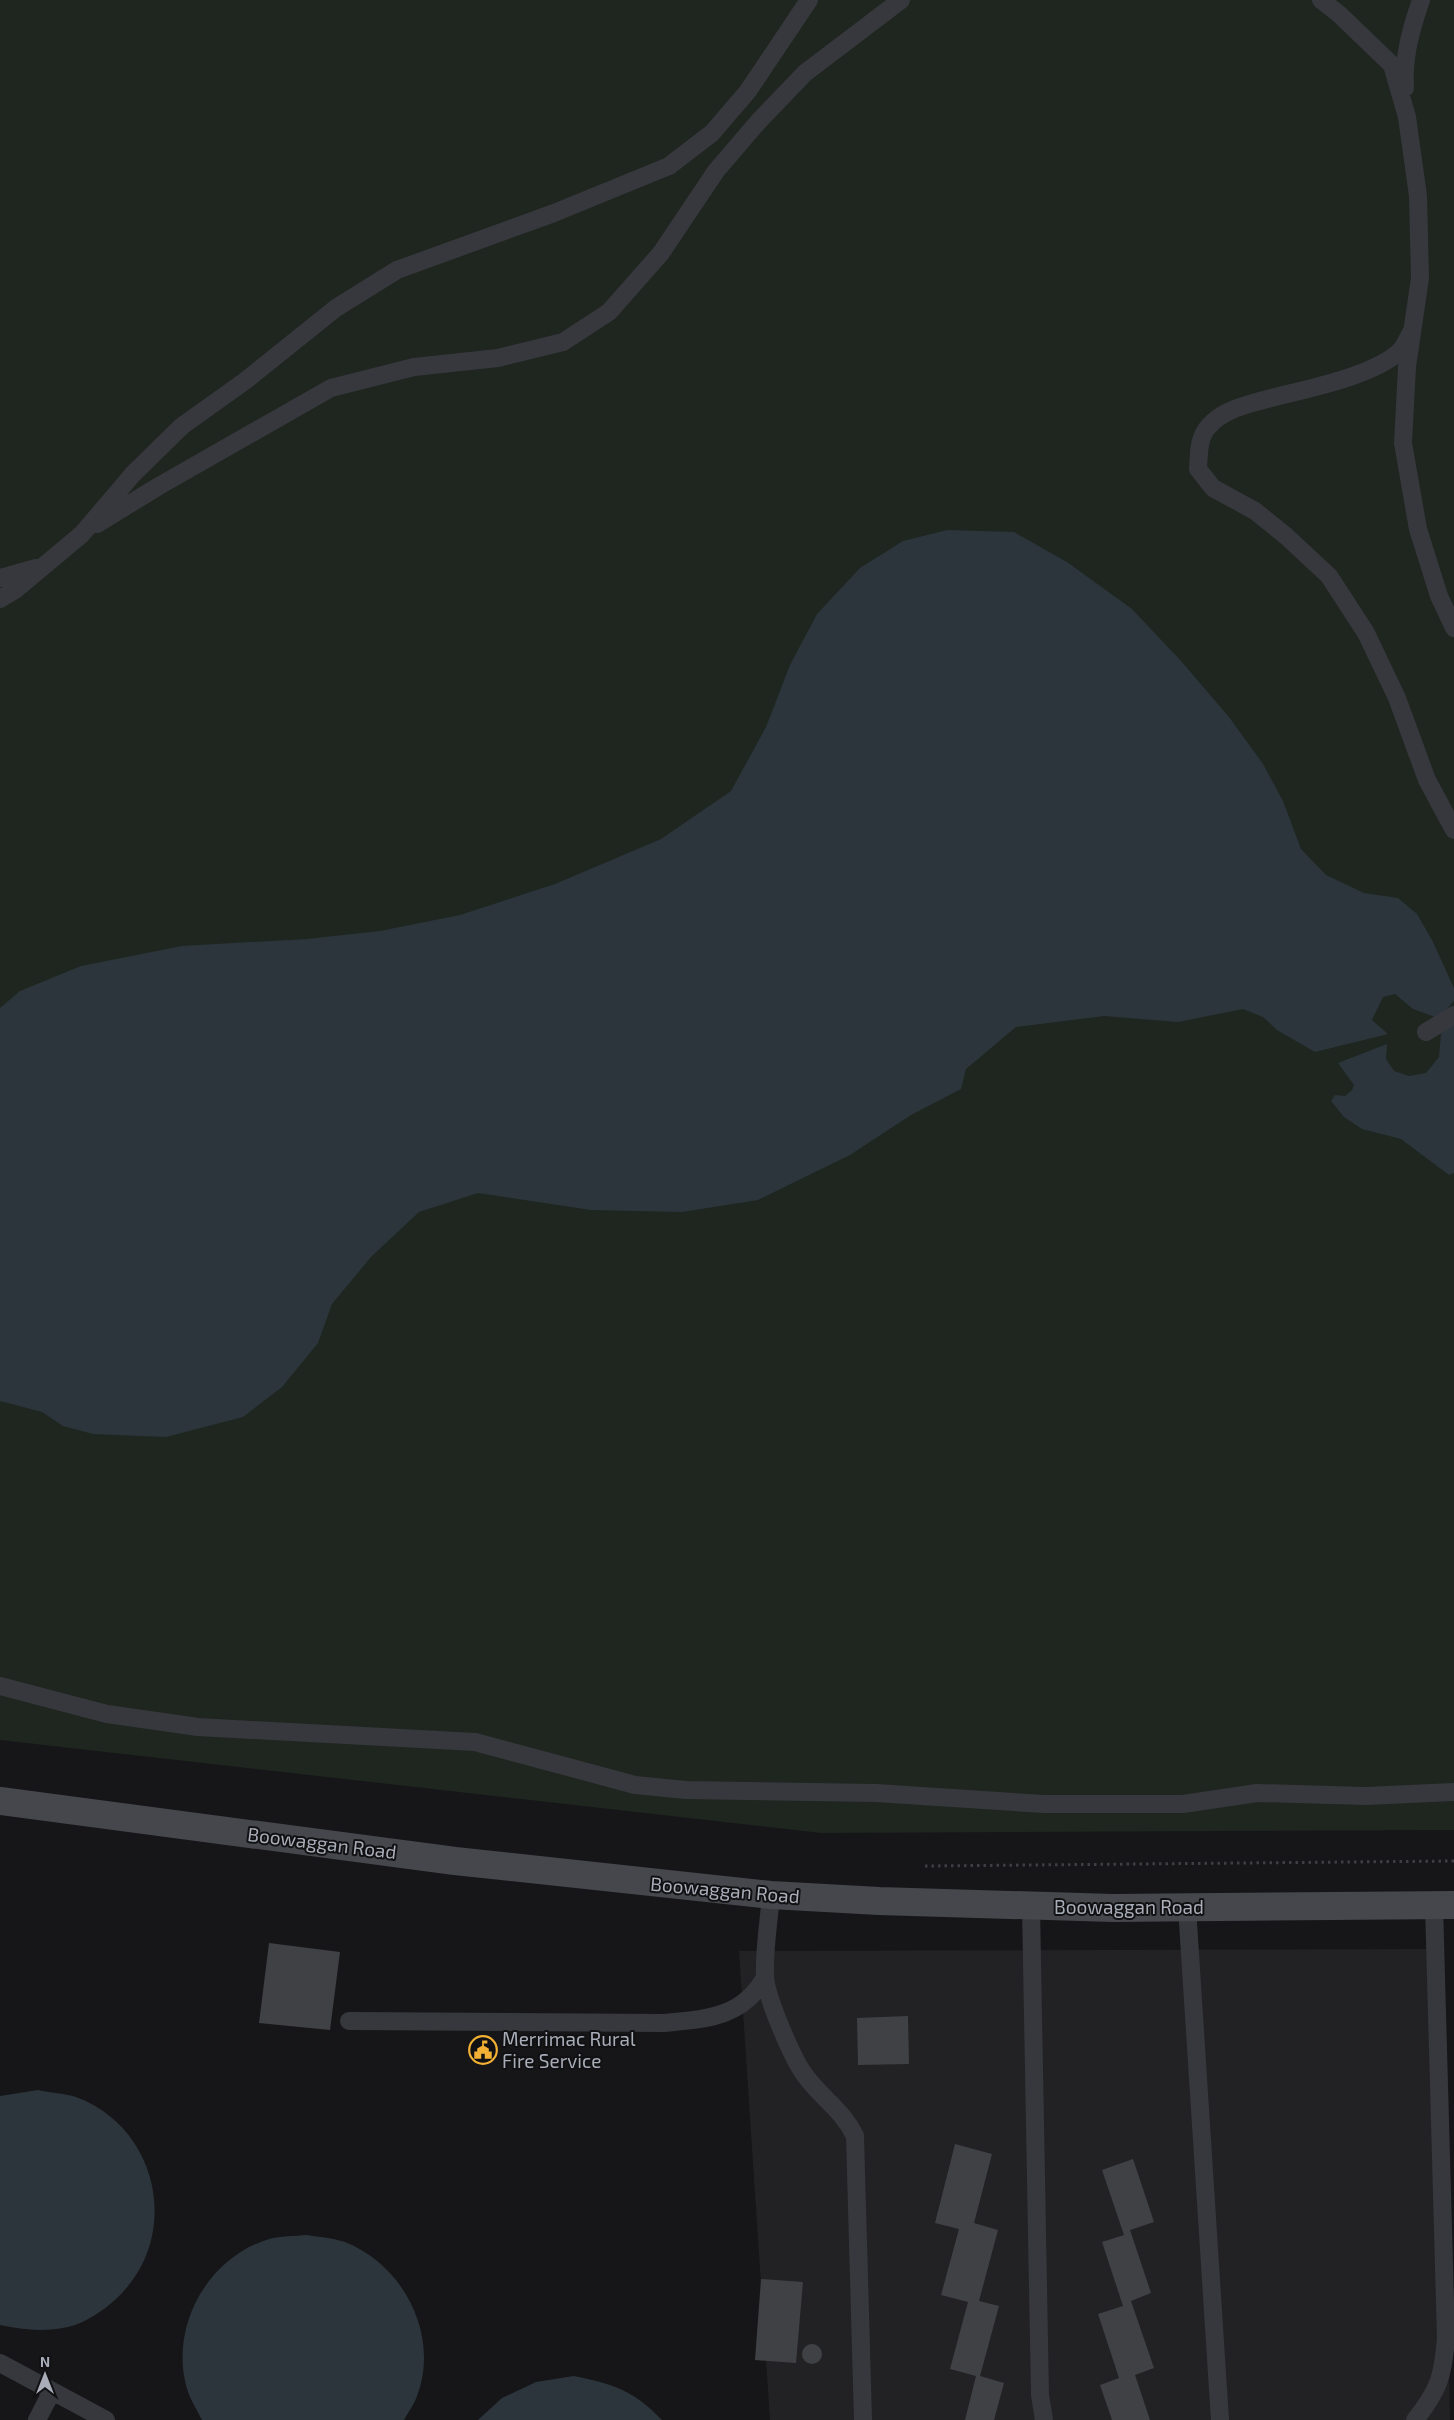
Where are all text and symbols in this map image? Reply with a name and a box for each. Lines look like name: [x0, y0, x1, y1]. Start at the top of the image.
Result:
street label: Boowaggan Road: [246, 1822, 398, 1863]
street label: Boowaggan Road: [649, 1872, 801, 1907]
street label: Boowaggan Road: [1054, 1895, 1204, 1918]
place label: Merrimac Rural Fire Service: [502, 2027, 636, 2072]
public building icon: Merrimac Rural Fire Service: [468, 2035, 498, 2065]
north arrow: [20, 2350, 70, 2400]
text: N: [40, 2353, 50, 2370]

